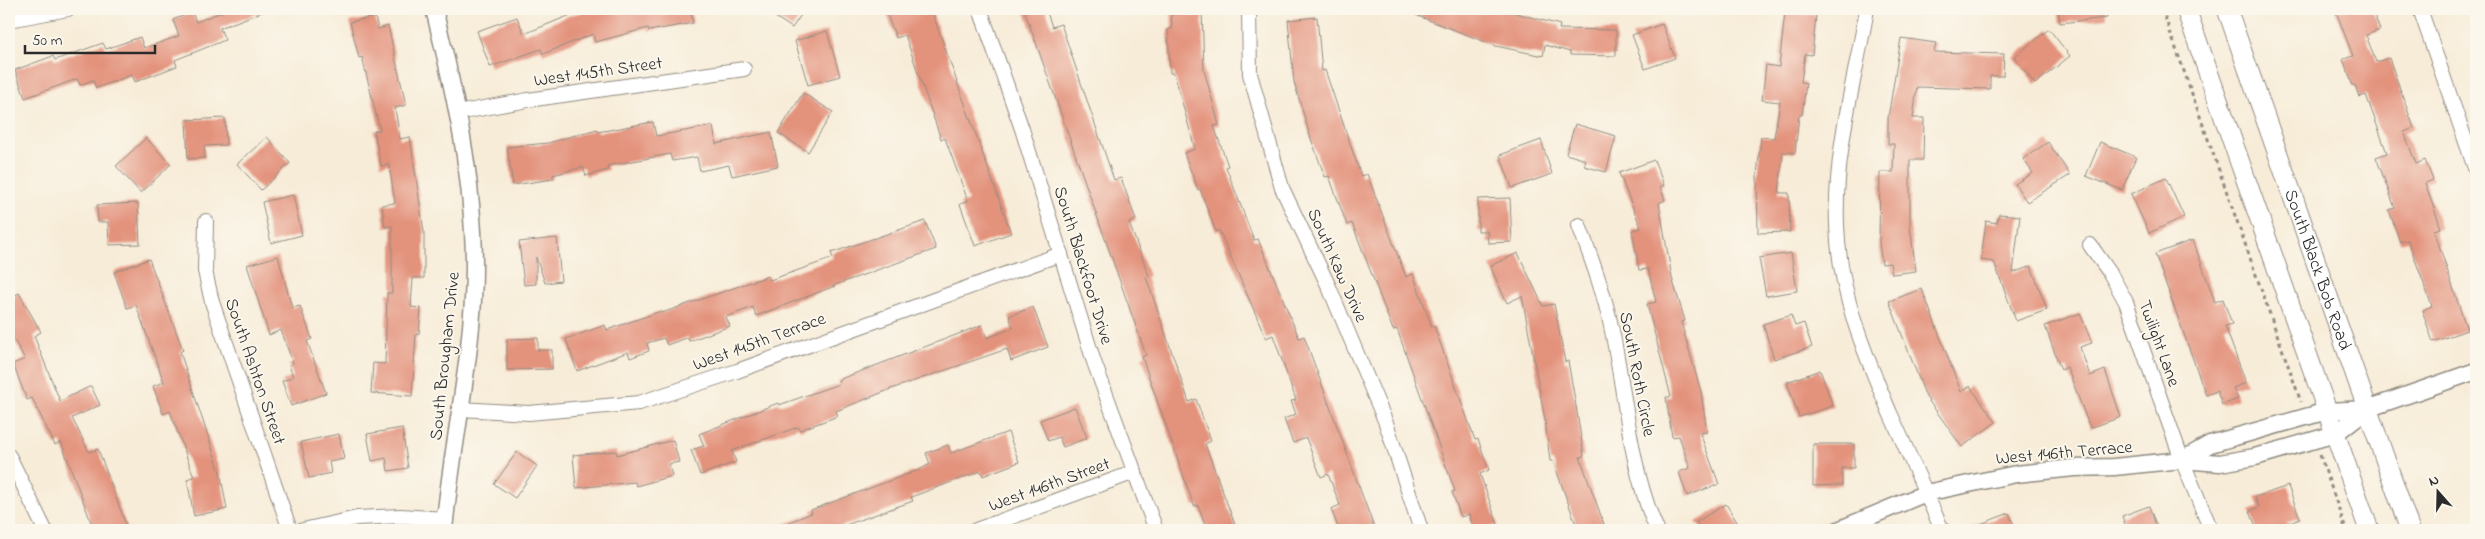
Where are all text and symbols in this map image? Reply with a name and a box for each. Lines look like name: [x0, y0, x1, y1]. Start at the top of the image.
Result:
scale bar: [25, 22, 155, 54]
text: 50 m: [32, 30, 63, 52]
street label: West 145th Street: [532, 51, 664, 95]
street label: South Blackfoot Drive: [1046, 183, 1119, 349]
street label: South Black Bob Road: [2276, 186, 2357, 354]
street label: South Kaw Drive: [1299, 205, 1373, 328]
street label: South Brougham Drive: [424, 270, 469, 442]
street label: South Ashton Street: [217, 295, 291, 448]
street label: Twilight Lane: [2130, 297, 2186, 392]
street label: West 145th Terrace: [690, 306, 831, 379]
street label: South Roth Circle: [1611, 310, 1661, 440]
street label: West 146th Terrace: [1995, 435, 2135, 473]
street label: West 146th Street: [985, 452, 1114, 520]
north arrow: [2412, 466, 2462, 516]
text: N: [2426, 470, 2442, 493]

